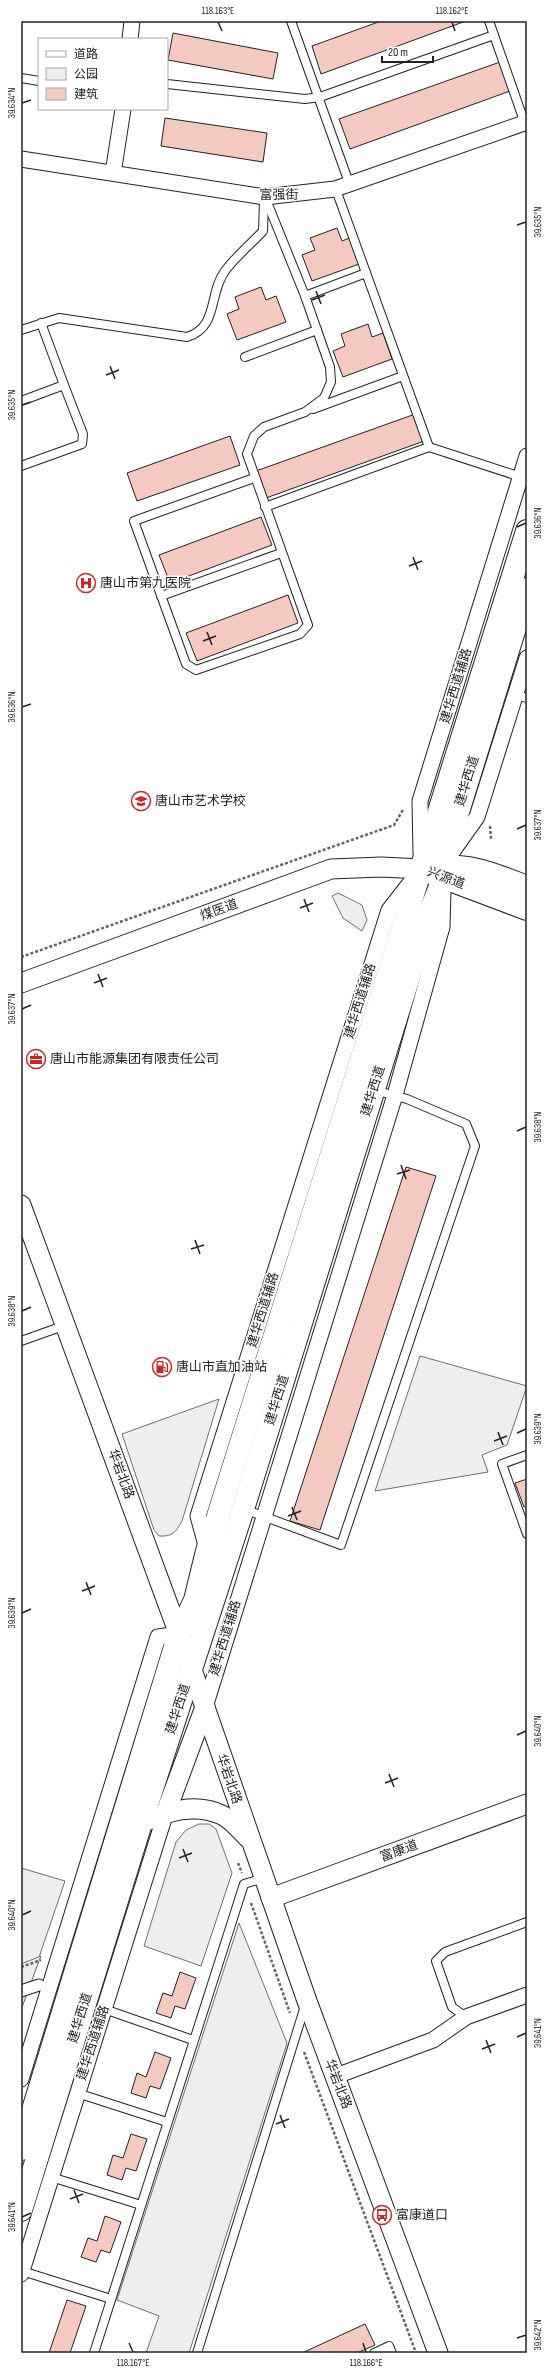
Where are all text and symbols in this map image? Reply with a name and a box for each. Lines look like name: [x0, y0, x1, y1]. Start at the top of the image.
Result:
text: 118.163°E: [202, 5, 234, 17]
text: 118.162°E: [436, 5, 468, 17]
legend: [38, 38, 168, 110]
scale bar: [382, 38, 433, 64]
text: 20 m: [388, 45, 408, 60]
text: 道路: [74, 47, 98, 62]
text: 公园: [74, 67, 98, 82]
text: 建筑: [74, 87, 98, 102]
text: 39.634°N: [6, 88, 18, 118]
street label: 富强街: [259, 187, 299, 203]
text: 39.635°N: [532, 207, 544, 237]
text: 39.635°N: [6, 390, 18, 420]
text: 39.636°N: [532, 507, 544, 539]
hospital icon: 唐山市第九医院: [75, 572, 97, 594]
place label: 唐山市第九医院: [100, 575, 191, 591]
street label: 建华西道辅路: [437, 646, 475, 726]
text: 39.636°N: [6, 691, 18, 723]
street label: 建华西道: [452, 754, 482, 808]
school or university icon: 唐山市艺术学校: [130, 790, 152, 812]
place label: 唐山市艺术学校: [155, 793, 246, 809]
text: 39.637°N: [532, 809, 544, 841]
street label: 兴源道: [425, 864, 467, 892]
street label: 煤医道: [198, 896, 240, 924]
street label: 建华西道辅路: [341, 961, 379, 1041]
text: 39.637°N: [6, 993, 18, 1025]
office icon: 唐山市能源集团有限责任公司: [25, 1048, 47, 1070]
place label: 唐山市能源集团有限责任公司: [50, 1051, 219, 1067]
street label: 建华西道: [358, 1064, 388, 1118]
text: 39.638°N: [532, 1112, 544, 1142]
street label: 建华西道辅路: [244, 1270, 282, 1350]
text: 39.638°N: [6, 1296, 18, 1326]
fuel station icon: 唐山市直加油站: [151, 1356, 173, 1378]
place label: 唐山市直加油站: [176, 1359, 267, 1375]
street label: 建华西道: [262, 1373, 292, 1427]
text: 39.639°N: [532, 1413, 544, 1445]
street label: 华岩北路: [105, 1447, 137, 1501]
text: 39.639°N: [6, 1597, 18, 1629]
street label: 建华西道辅路: [206, 1598, 244, 1678]
street label: 建华西道: [162, 1682, 194, 1736]
text: 39.640°N: [532, 1715, 544, 1747]
street label: 华岩北路: [213, 1752, 245, 1806]
street label: 富康道: [378, 1837, 420, 1865]
text: 39.640°N: [6, 1899, 18, 1931]
street label: 建华西道: [65, 1991, 95, 2045]
street label: 建华西道辅路: [73, 2003, 113, 2083]
text: 39.641°N: [532, 2018, 544, 2048]
street label: 华岩北路: [321, 2057, 355, 2111]
text: 39.641°N: [6, 2202, 18, 2232]
bus stop icon: 富康道口: [371, 2204, 393, 2226]
place label: 富康道口: [396, 2207, 448, 2223]
text: 39.642°N: [532, 2319, 544, 2351]
text: 118.167°E: [117, 2357, 149, 2369]
text: 118.166°E: [350, 2357, 382, 2369]

